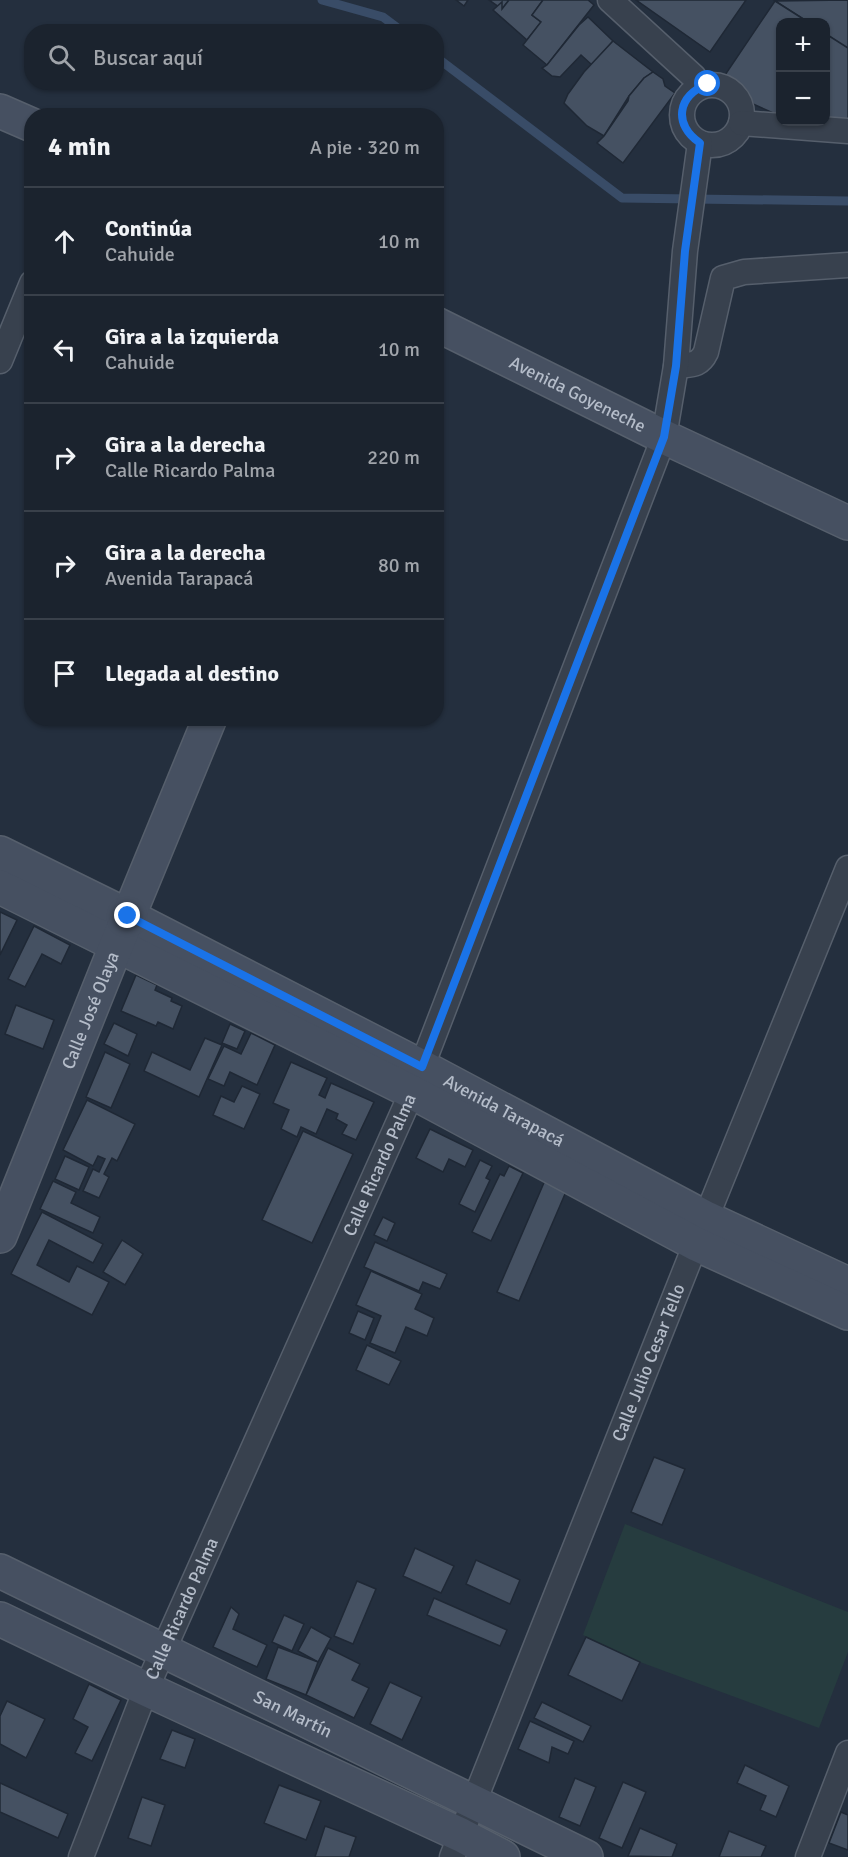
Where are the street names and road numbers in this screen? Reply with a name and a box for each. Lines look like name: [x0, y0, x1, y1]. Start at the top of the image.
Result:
street label: Avenida Goyeneche: [506, 351, 649, 437]
street label: Calle José Olaya: [57, 948, 124, 1072]
street label: Avenida Tarapacá: [440, 1069, 568, 1152]
street label: Calle Ricardo Palma: [338, 1090, 421, 1239]
street label: Calle Julio Cesar Tello: [607, 1281, 690, 1445]
street label: Calle Ricardo Palma: [140, 1534, 223, 1683]
street label: San Martín: [250, 1686, 336, 1742]

